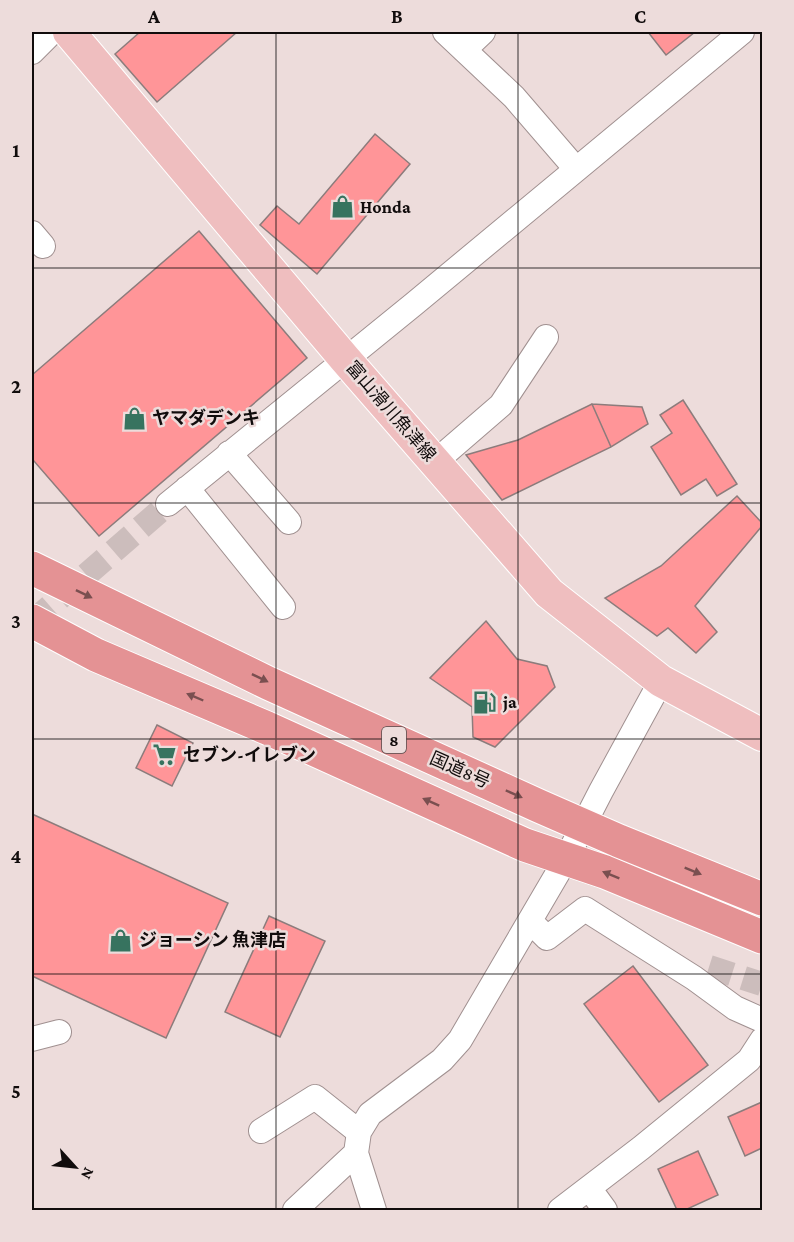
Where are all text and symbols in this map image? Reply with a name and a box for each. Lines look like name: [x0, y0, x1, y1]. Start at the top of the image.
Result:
text: A: [147, 5, 161, 27]
text: B: [391, 5, 403, 27]
text: C: [634, 5, 646, 27]
text: 1: [12, 139, 20, 161]
shop icon: Honda: [329, 194, 355, 220]
place label: Honda: [360, 197, 411, 217]
street label: 富山滑川魚津線: [342, 357, 440, 465]
text: 2: [11, 375, 21, 397]
shop icon: ヤマダデンキ: [121, 405, 147, 431]
place label: ヤマダデンキ: [152, 408, 260, 428]
one-way arrow: [76, 589, 93, 598]
text: 3: [11, 610, 21, 632]
one-way arrow: [251, 674, 268, 683]
fuel station icon: ja: [472, 689, 498, 715]
one-way arrow: [185, 692, 203, 702]
place label: ja: [502, 692, 517, 713]
road number: 8: [382, 727, 406, 753]
supermarket icon: セブン-イレブン: [152, 742, 178, 768]
place label: セブン-イレブン: [183, 745, 316, 765]
street label: 国道8号: [427, 748, 493, 792]
one-way arrow: [505, 789, 523, 799]
one-way arrow: [421, 797, 439, 807]
text: 4: [11, 845, 22, 867]
one-way arrow: [684, 867, 702, 876]
one-way arrow: [602, 870, 620, 879]
shop icon: ジョーシン 魚津店: [108, 927, 134, 953]
place label: ジョーシン 魚津店: [139, 929, 286, 950]
text: 5: [11, 1080, 21, 1102]
north arrow: [45, 1137, 105, 1197]
text: N: [78, 1165, 98, 1182]

